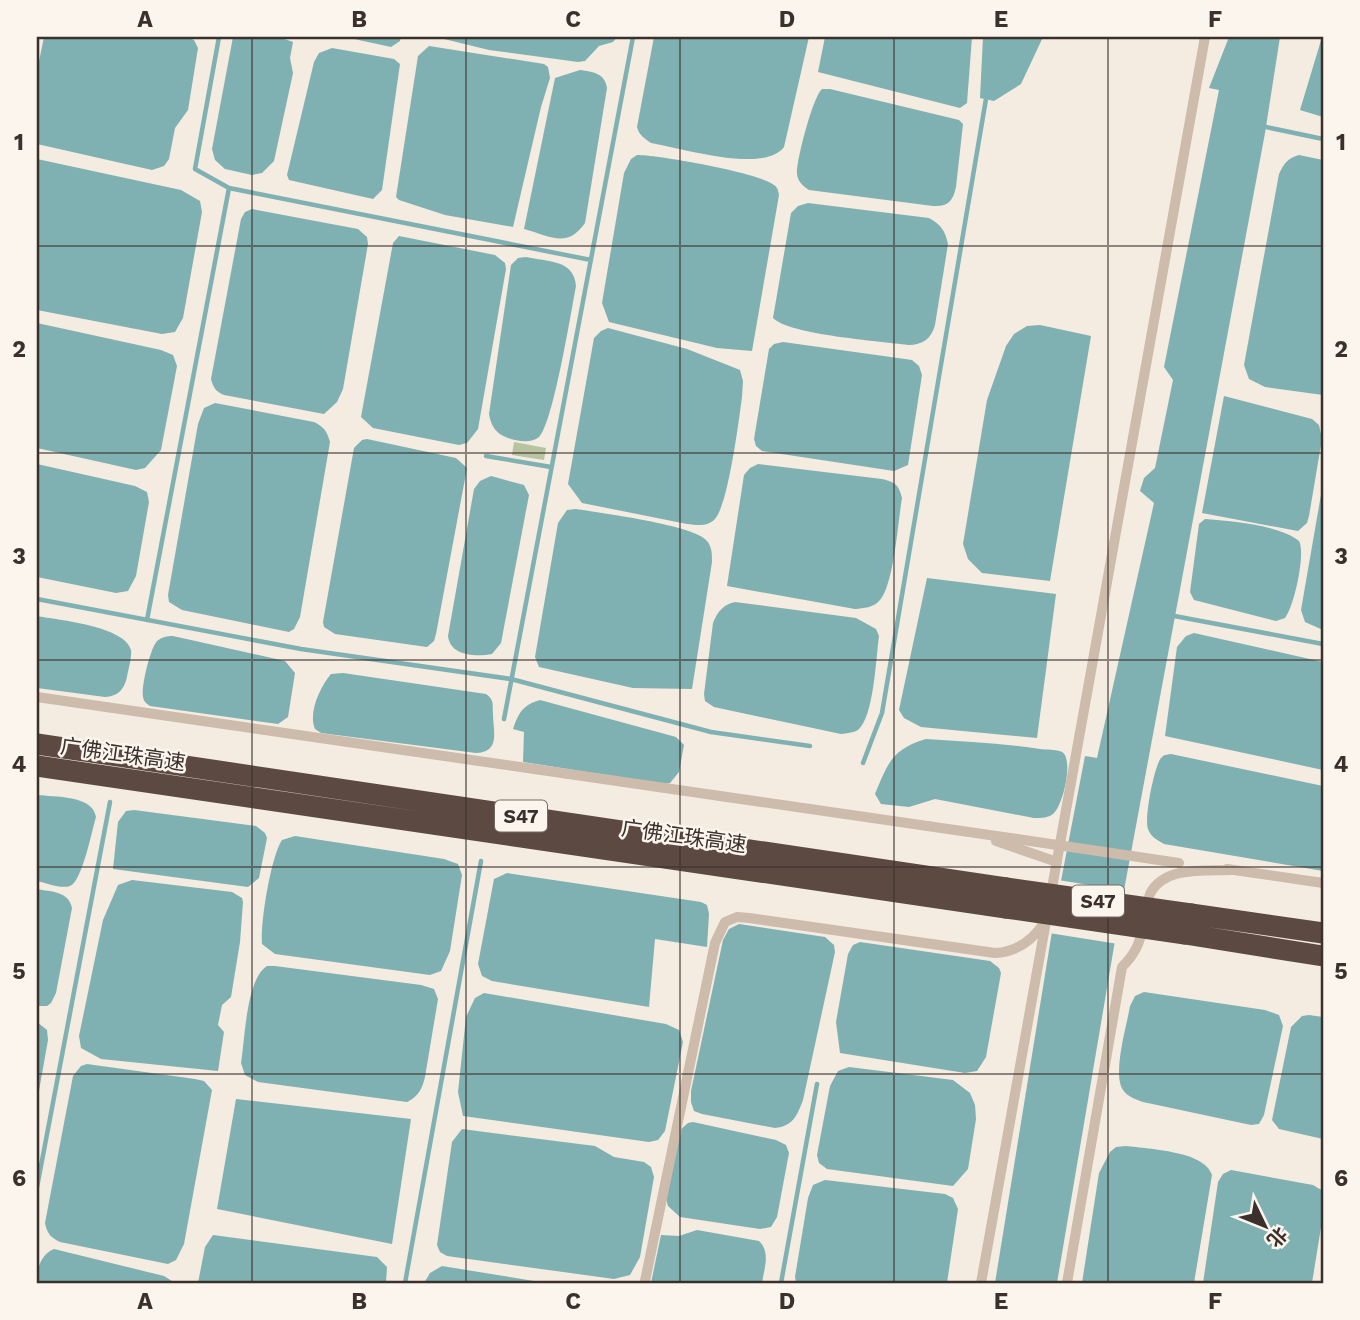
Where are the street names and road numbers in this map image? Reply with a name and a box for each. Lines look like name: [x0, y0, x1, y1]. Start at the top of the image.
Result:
street label: 广佛江珠高速: [59, 733, 187, 775]
road number: S47: [495, 800, 547, 832]
street label: 广佛江珠高速: [620, 815, 748, 857]
road number: S47: [1072, 886, 1124, 917]

